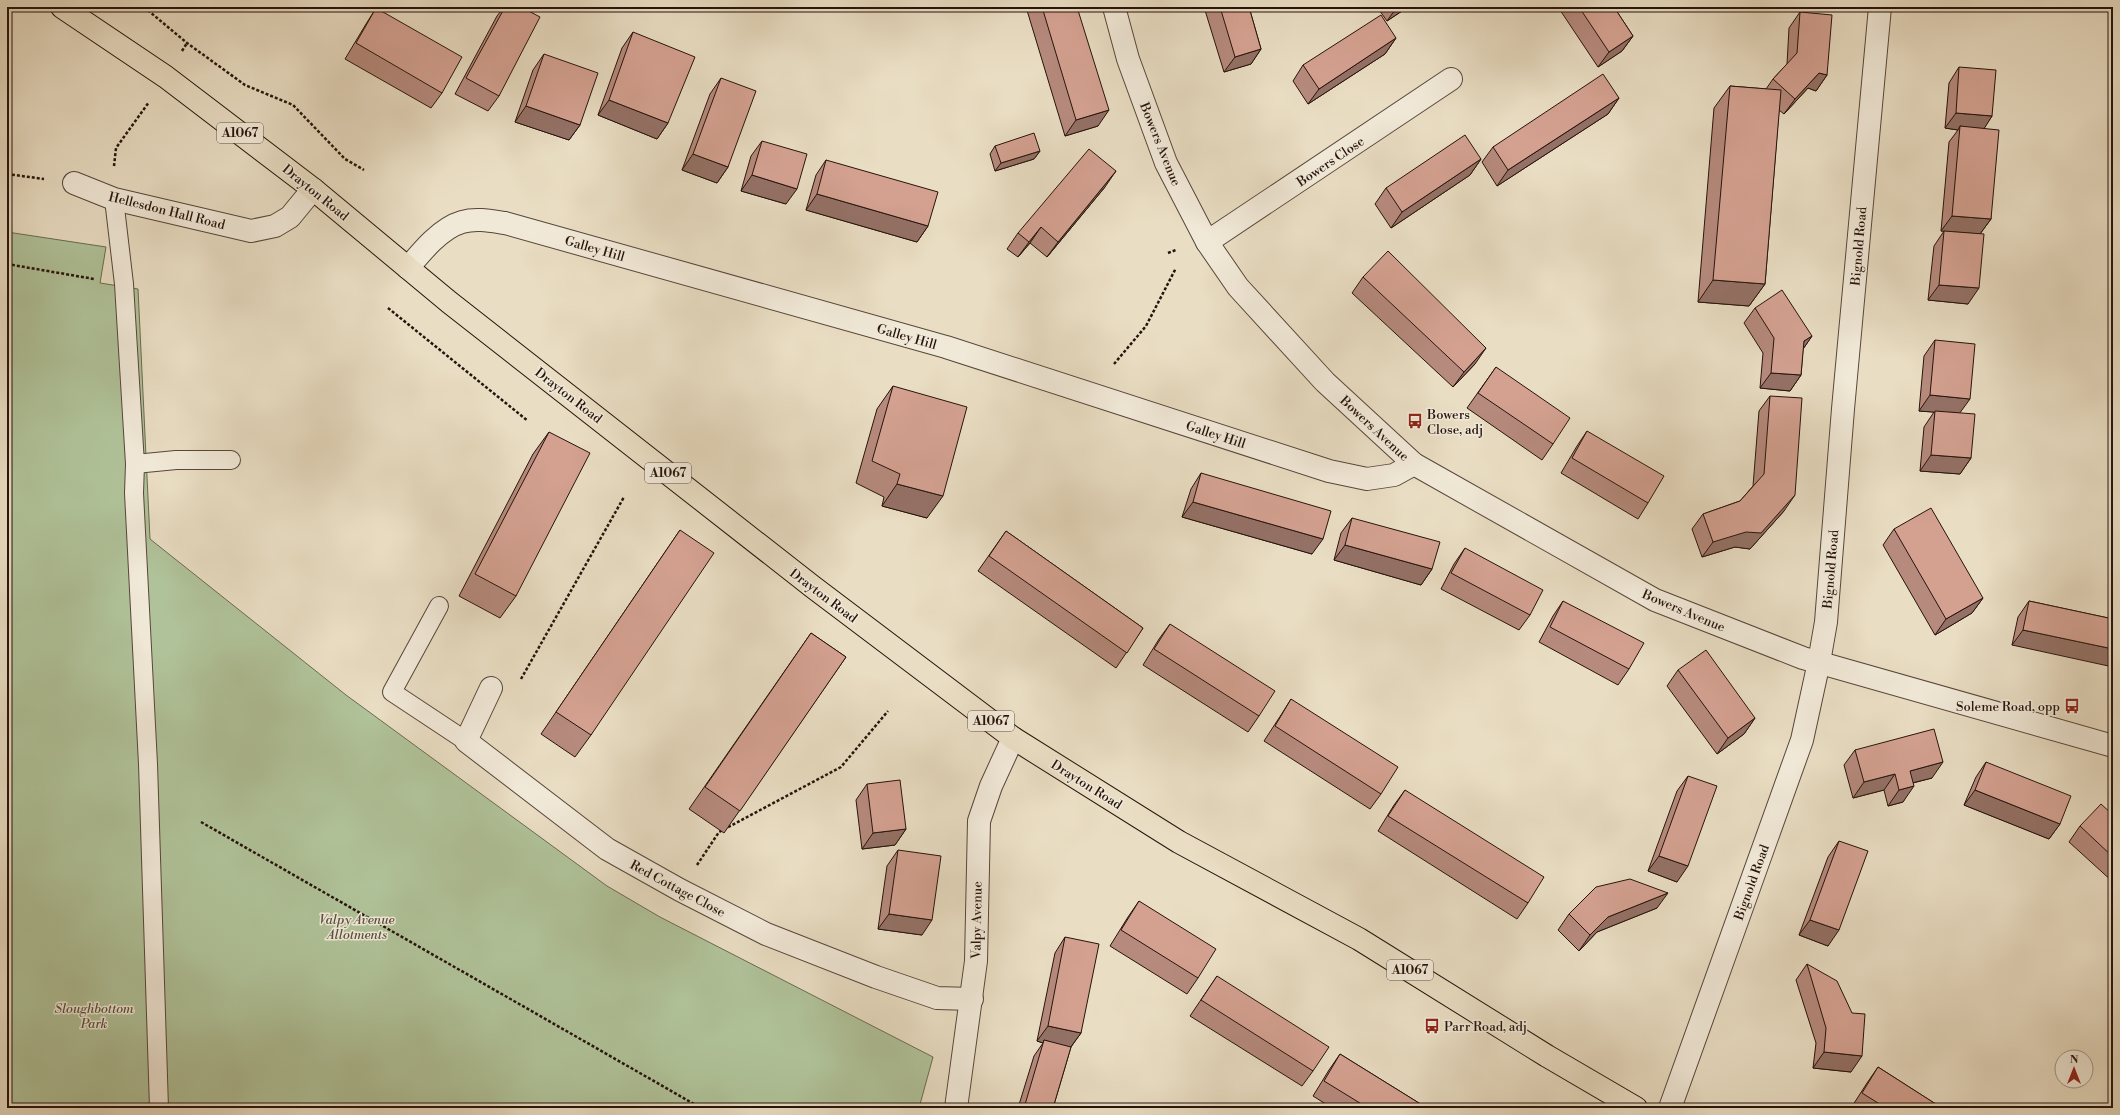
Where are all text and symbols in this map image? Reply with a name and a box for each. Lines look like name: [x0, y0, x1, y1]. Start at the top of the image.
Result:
street label: Bowers Avenue: [1136, 99, 1184, 189]
road number: A1067: [217, 123, 263, 143]
street label: Bowers Close: [1293, 133, 1368, 191]
street label: Drayton Road: [279, 161, 352, 225]
street label: Hellesdon Hall Road: [107, 189, 227, 233]
street label: Bignold Road: [1847, 205, 1870, 287]
street label: Galley Hill: [563, 233, 627, 265]
street label: Galley Hill: [875, 321, 939, 353]
street label: Drayton Road: [532, 365, 606, 427]
street label: Bowers Avenue: [1336, 392, 1412, 465]
place label: Bowers Close, adj: [1426, 407, 1483, 438]
bus stop icon: Bowers Close, adj: [1406, 412, 1424, 430]
street label: Galley Hill: [1184, 418, 1248, 452]
road number: A1067: [645, 463, 691, 483]
street label: Bignold Road: [1819, 528, 1842, 610]
street label: Drayton Road: [786, 565, 861, 627]
street label: Bowers Avenue: [1639, 586, 1728, 636]
bus stop icon: Soleme Road, opp: [2063, 697, 2081, 715]
place label: Soleme Road, opp: [1956, 699, 2060, 715]
road number: A1067: [968, 711, 1014, 731]
street label: Drayton Road: [1048, 757, 1125, 813]
street label: Bignold Road: [1731, 842, 1773, 923]
street label: Red Cottage Close: [627, 857, 728, 921]
street label: Valpy Avenue: [968, 881, 986, 960]
park label: Valpy Avenue Allotments: [319, 912, 395, 943]
road number: A1067: [1387, 960, 1433, 980]
park label: Sloughbottom Park: [54, 1001, 134, 1032]
bus stop icon: Parr Road, adj: [1423, 1017, 1441, 1035]
place label: Parr Road, adj: [1444, 1019, 1527, 1035]
north arrow: [2054, 1049, 2094, 1089]
text: N: [2070, 1053, 2079, 1067]

